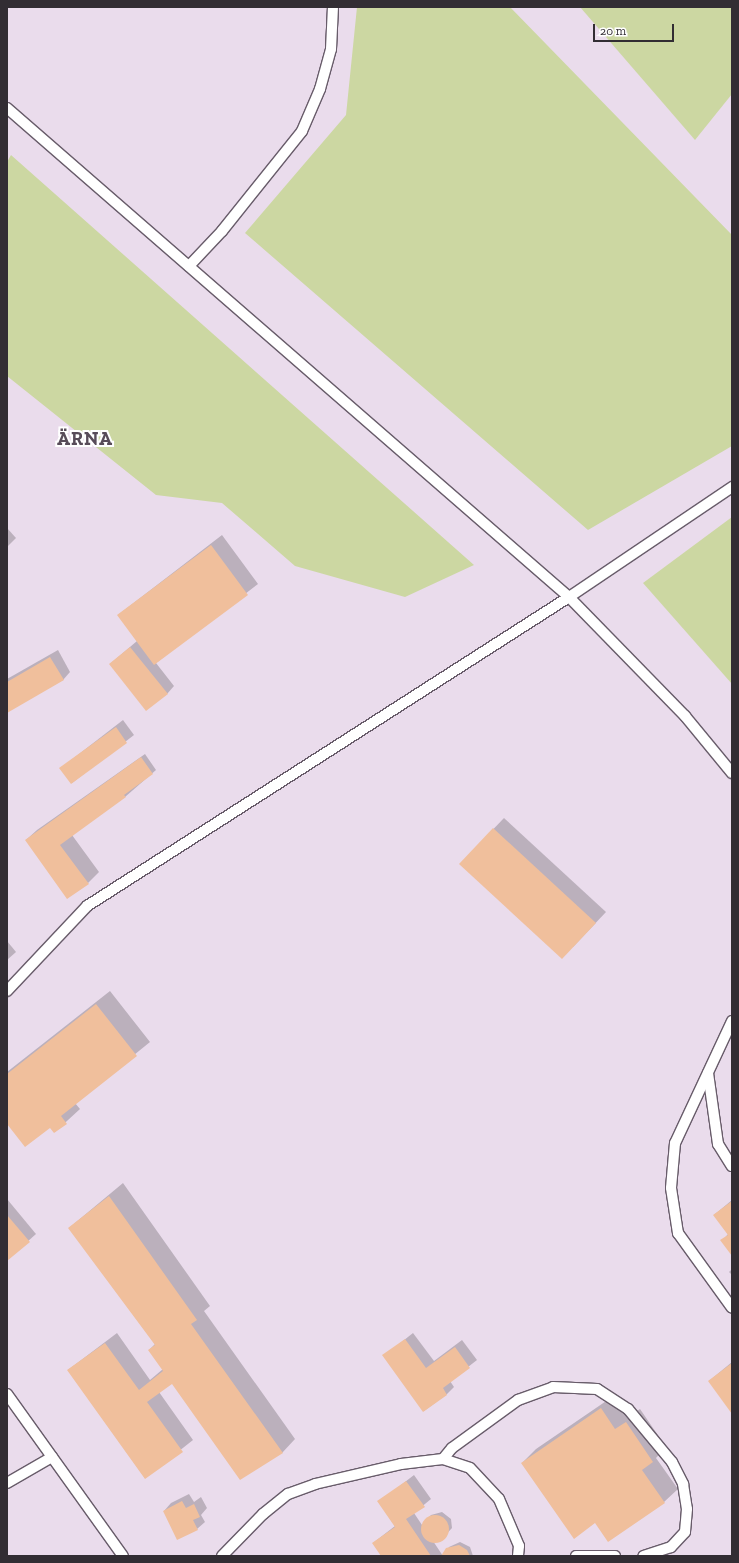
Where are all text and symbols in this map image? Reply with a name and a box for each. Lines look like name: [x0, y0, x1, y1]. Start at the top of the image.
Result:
scale bar: [595, 16, 676, 42]
text: 20 m: [600, 24, 626, 38]
district label: ÄRNA: [57, 428, 113, 450]

